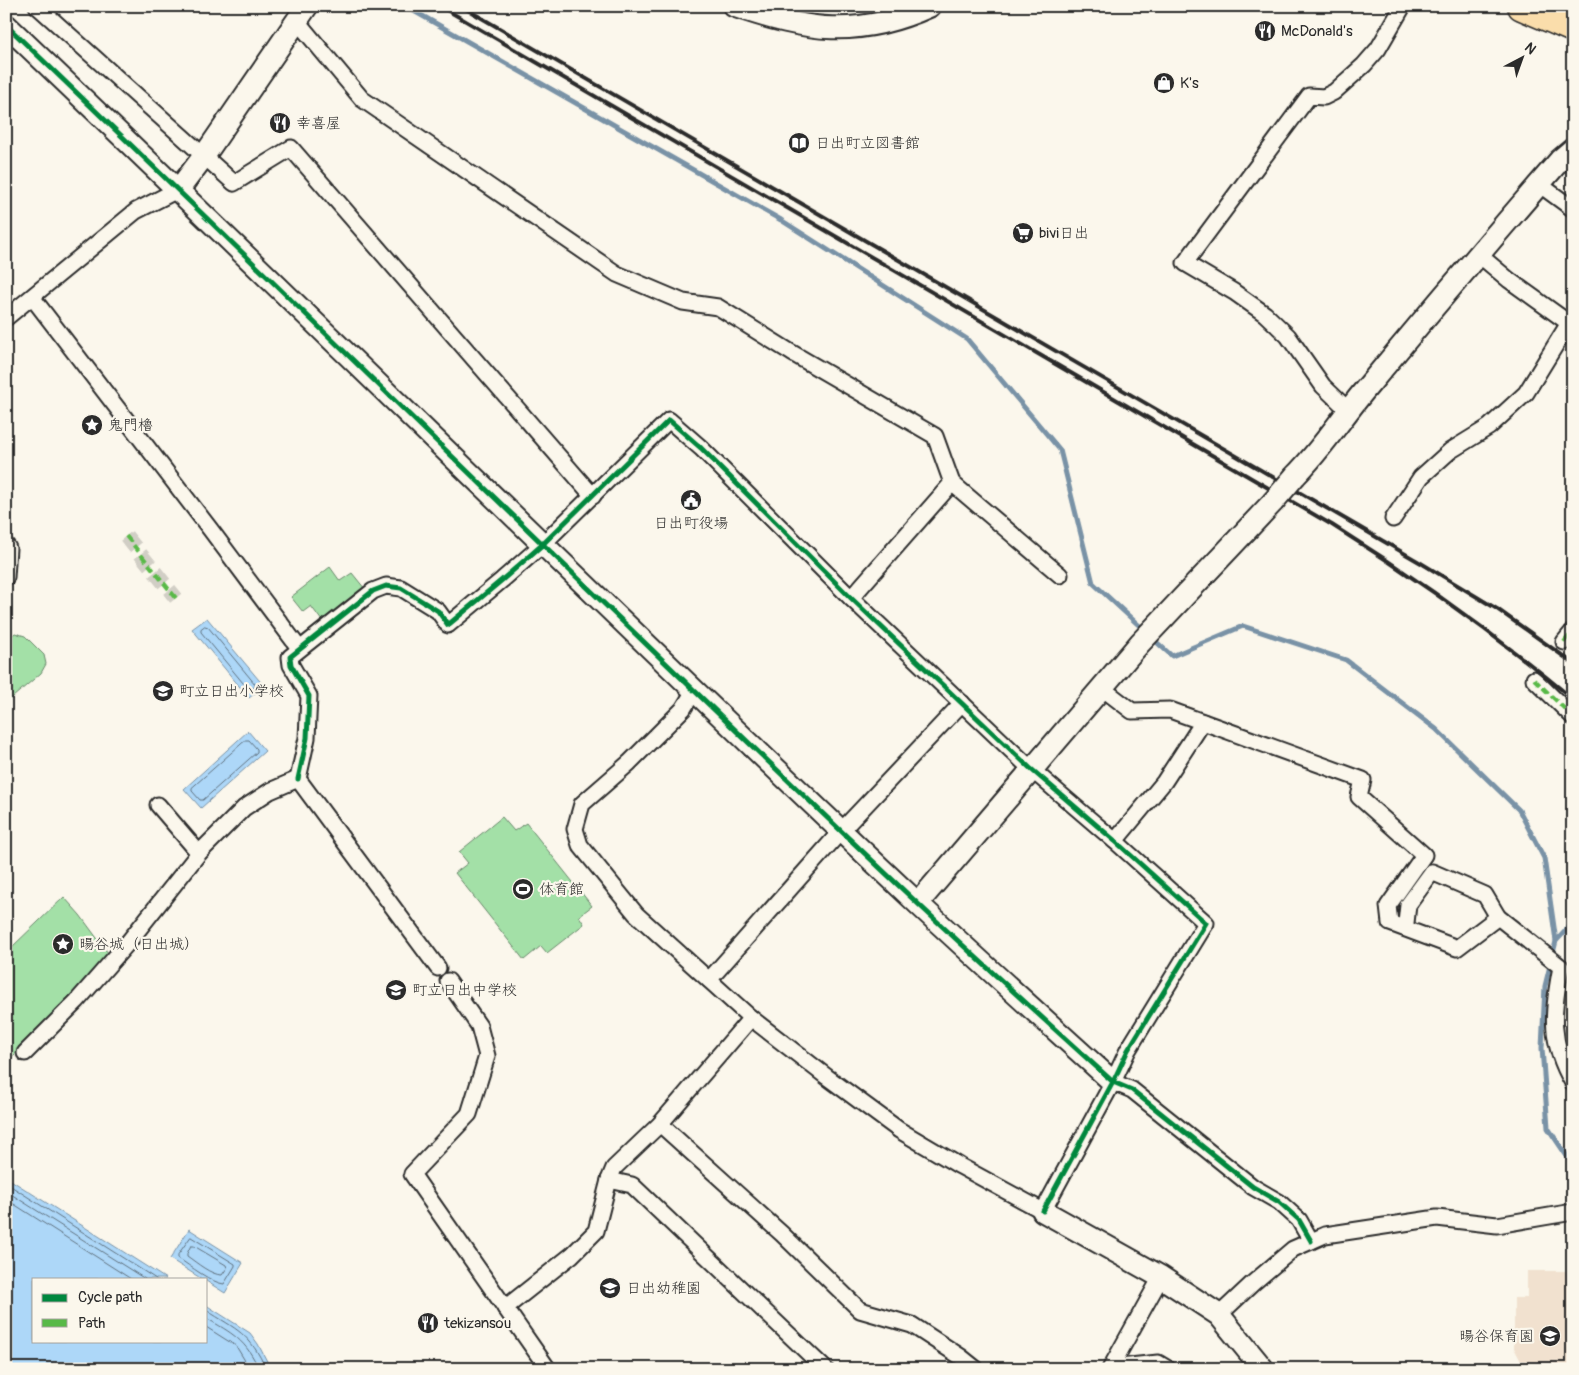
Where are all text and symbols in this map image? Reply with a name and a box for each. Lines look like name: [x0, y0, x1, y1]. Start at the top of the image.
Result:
restaurant icon: McDonald's: [1253, 19, 1277, 43]
place label: McDonald's: [1281, 22, 1353, 41]
north arrow: [1496, 32, 1546, 82]
text: N: [1521, 39, 1539, 58]
shop icon: K's: [1152, 71, 1176, 95]
place label: K's: [1180, 74, 1199, 93]
restaurant icon: 幸喜屋: [268, 111, 292, 135]
place label: 幸喜屋: [296, 114, 341, 133]
library icon: 日出町立図書館: [787, 131, 811, 155]
place label: 日出町立図書館: [815, 134, 920, 153]
supermarket icon: bivi日出: [1011, 221, 1035, 245]
place label: bivi日出: [1039, 224, 1089, 243]
place icon: 鬼門櫓: [80, 413, 104, 437]
place label: 鬼門櫓: [108, 416, 153, 435]
public building icon: 日出町役場: [679, 488, 703, 512]
place label: 日出町役場: [653, 514, 729, 533]
school or university icon: 町立日出小学校: [151, 679, 175, 703]
place label: 町立日出小学校: [179, 682, 284, 701]
sports icon: 体育館: [511, 877, 535, 901]
place label: 体育館: [539, 880, 584, 899]
place icon: 暘谷城（日出城）: [51, 932, 75, 956]
place label: 暘谷城（日出城）: [79, 935, 199, 954]
school or university icon: 町立日出中学校: [384, 978, 408, 1002]
place label: 町立日出中学校: [412, 981, 517, 1000]
school or university icon: 日出幼稚園: [598, 1276, 622, 1300]
legend: [32, 1278, 208, 1342]
place label: 日出幼稚園: [626, 1279, 701, 1298]
text: Cycle path: [78, 1288, 142, 1307]
restaurant icon: tekizansou: [416, 1311, 440, 1335]
text: Path: [78, 1314, 105, 1333]
place label: tekizansou: [443, 1314, 511, 1333]
school or university icon: 暘谷保育園: [1538, 1324, 1562, 1348]
place label: 暘谷保育園: [1459, 1327, 1534, 1346]

